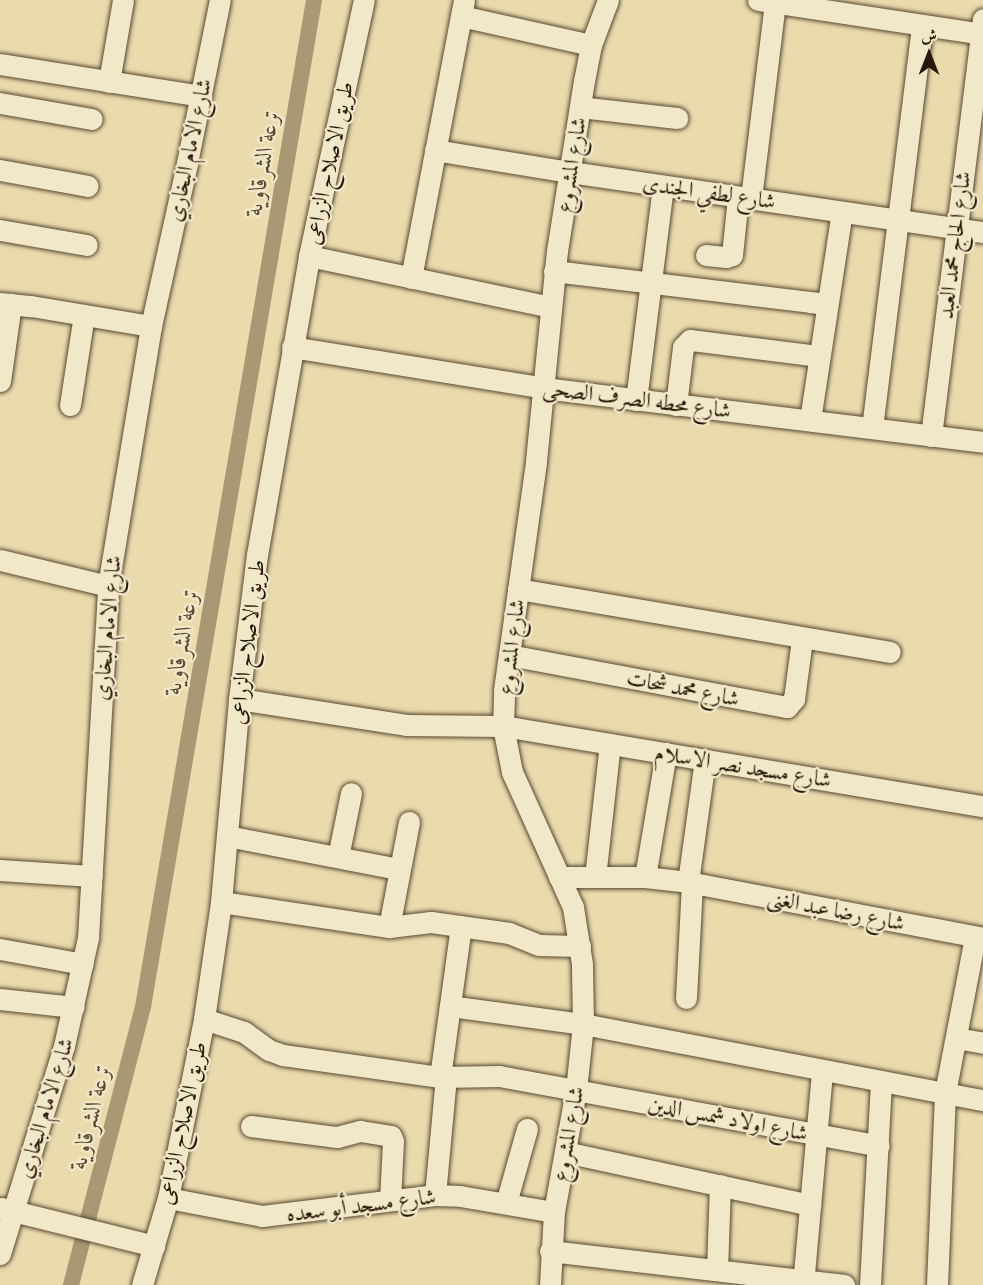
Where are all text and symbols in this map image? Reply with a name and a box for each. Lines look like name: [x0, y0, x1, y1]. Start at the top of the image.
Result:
north arrow: [899, 24, 959, 84]
text: ش: [921, 25, 937, 46]
street label: شارع الامام البخاري: [161, 76, 217, 224]
street label: طريق الاصلاح الزراعى: [299, 79, 359, 247]
water label: ترعة الشرقاوية: [238, 106, 286, 218]
street label: شارع المشروع: [550, 115, 592, 215]
street label: شارع لطفي الجندى: [641, 170, 777, 214]
street label: شارع الحاج محمد العبد: [932, 170, 976, 320]
street label: شارع محطه الصرف الصحى: [541, 374, 733, 424]
street label: شارع الامام البخاري: [87, 554, 127, 702]
street label: طريق الاصلاح الزراعى: [224, 558, 270, 726]
water label: ترعة الشرقاوية: [157, 585, 205, 697]
street label: شارع المشروع: [492, 598, 530, 696]
street label: شارع محمد شحات: [624, 664, 742, 712]
street label: شارع مسجد نصر الاسلام: [653, 739, 833, 793]
street label: شارع رضا عبد الغنى: [765, 884, 907, 936]
street label: شارع الامام البخاري: [11, 1034, 79, 1182]
street label: طريق الاصلاح الزراعى: [152, 1039, 212, 1207]
water label: ترعة الشرقاوية: [63, 1060, 117, 1172]
street label: شارع المشروع: [547, 1084, 589, 1184]
street label: شارع اولاد شمس الدين: [646, 1090, 810, 1146]
street label: شارع مسجد أبو سعده: [285, 1183, 437, 1227]

